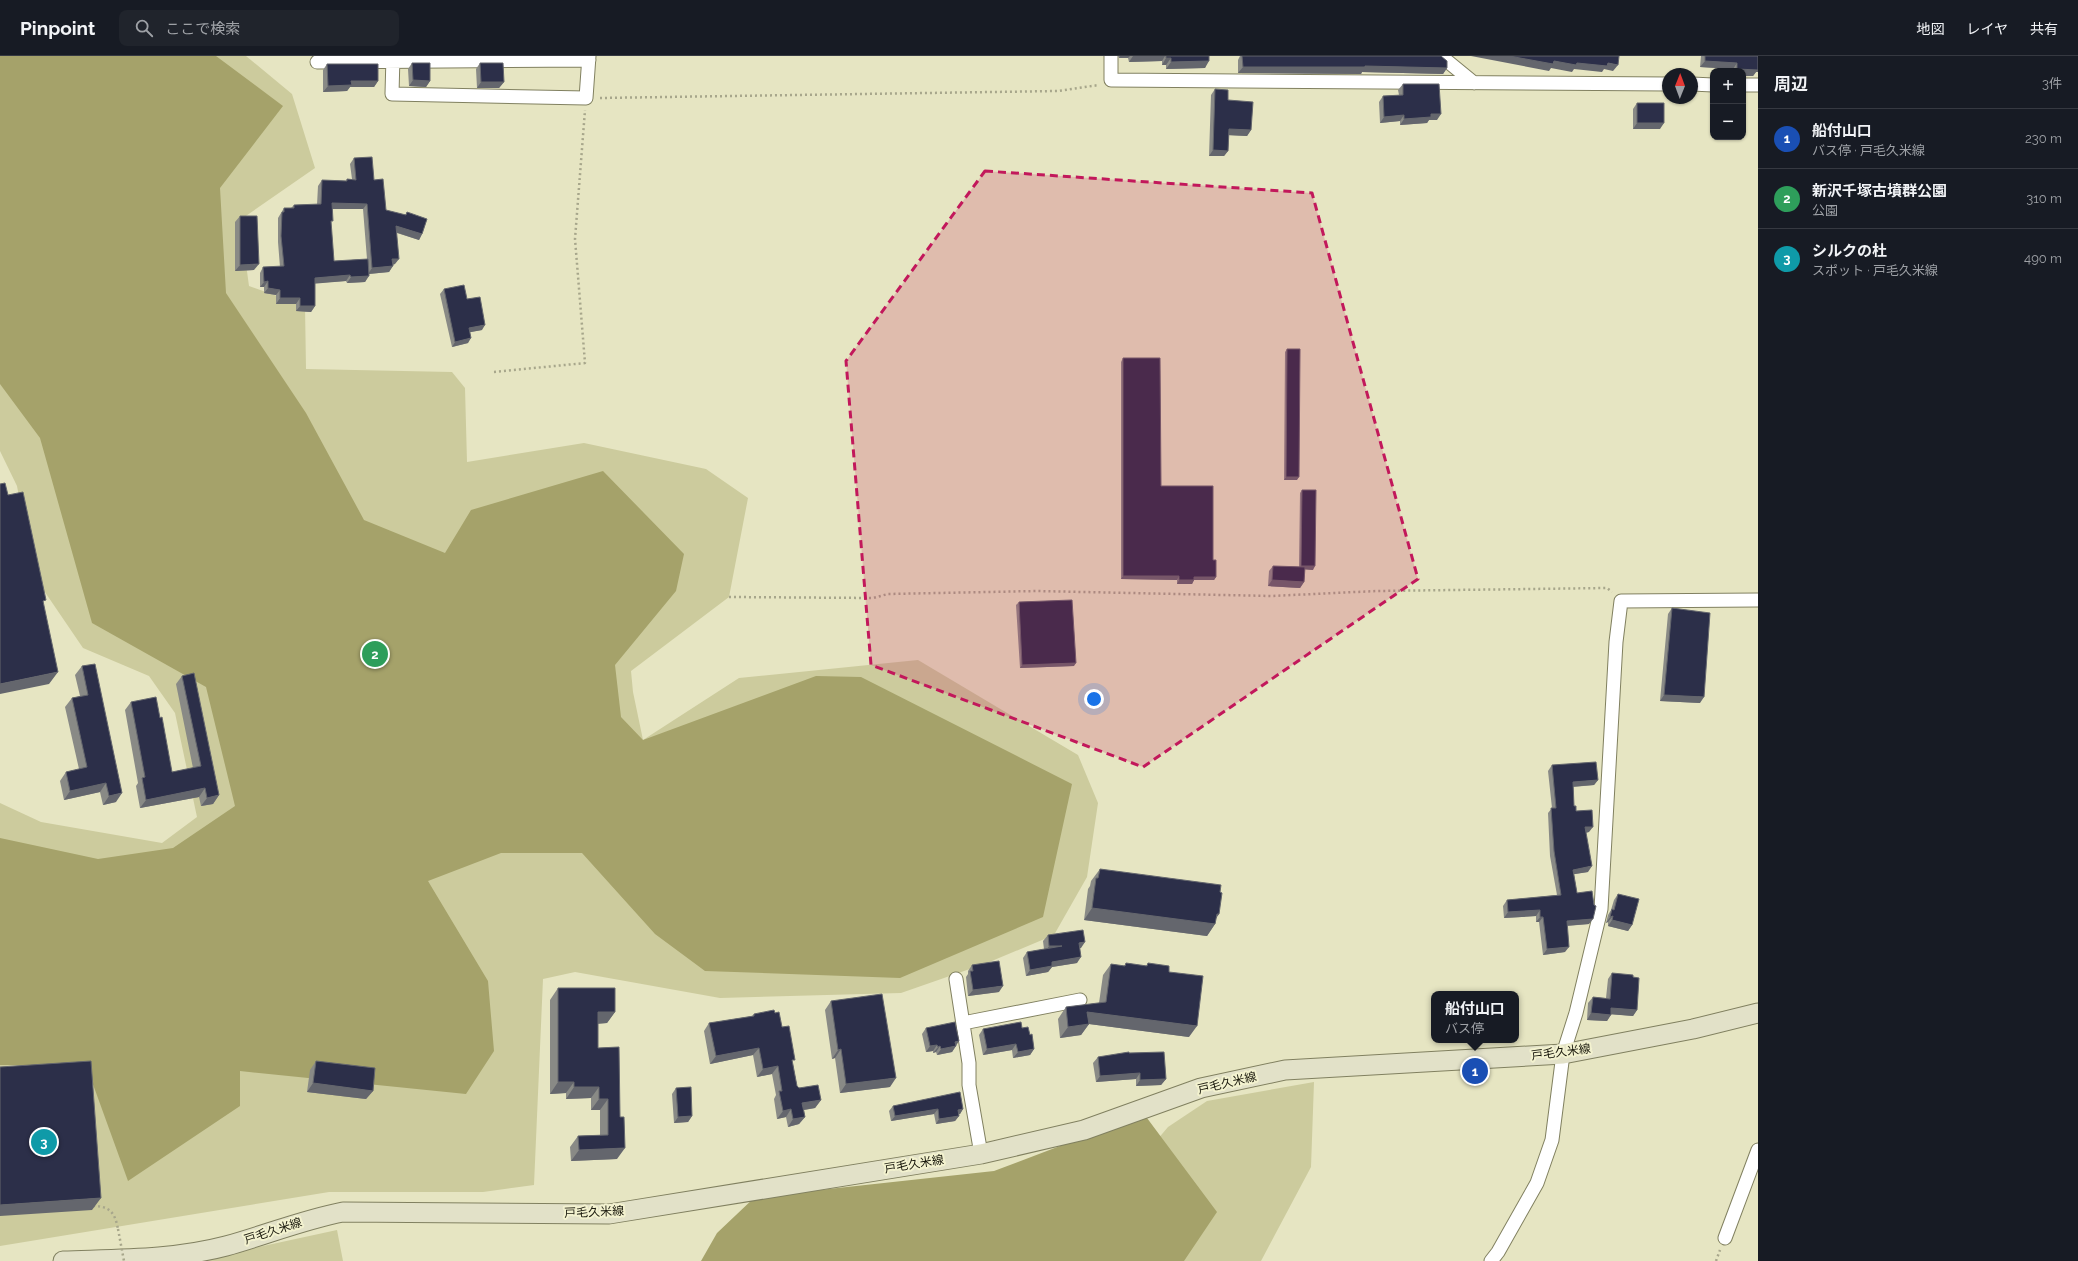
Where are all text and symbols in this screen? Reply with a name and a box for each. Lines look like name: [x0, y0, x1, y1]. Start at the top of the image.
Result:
search box: [119, 10, 399, 46]
text: Pinpoint: [20, 17, 95, 39]
icon: search: [133, 17, 155, 39]
text: ここで検索: [165, 20, 240, 38]
text: 地図: [1916, 21, 1944, 37]
text: レイヤ: [1966, 21, 2008, 37]
text: 共有: [2030, 21, 2058, 37]
north arrow: [1662, 68, 1698, 104]
map controls: [1710, 68, 1746, 140]
button: +: [1710, 68, 1746, 104]
text: 周辺: [1774, 74, 1808, 94]
text: 3件: [2042, 76, 2062, 91]
button: −: [1710, 104, 1746, 140]
text: 船付山口: [1812, 122, 1872, 140]
text: 1: [1784, 131, 1790, 146]
text: 230 m: [2025, 131, 2062, 146]
text: バス停 · 戸毛久米線: [1812, 143, 1925, 158]
text: 新沢千塚古墳群公園: [1812, 182, 1947, 200]
text: 2: [1783, 191, 1791, 206]
text: 310 m: [2026, 191, 2062, 206]
text: 公園: [1812, 203, 1838, 218]
text: シルクの杜: [1812, 242, 1887, 260]
text: 3: [1783, 251, 1791, 266]
text: 490 m: [2024, 251, 2062, 266]
text: スポット · 戸毛久米線: [1812, 263, 1938, 278]
pin: 2: [362, 639, 388, 669]
your location: [1084, 689, 1104, 709]
popup: [1431, 991, 1519, 1043]
text: 船付山口: [1445, 1000, 1505, 1018]
text: バス停: [1445, 1021, 1484, 1036]
street label: 戸毛久米線: [1530, 1041, 1592, 1063]
pin: 1: [1462, 1056, 1488, 1086]
street label: 戸毛久米線: [1196, 1069, 1258, 1097]
pin: 3: [31, 1127, 57, 1157]
street label: 戸毛久米線: [883, 1152, 945, 1176]
street label: 戸毛久米線: [564, 1204, 624, 1220]
street label: 戸毛久米線: [242, 1215, 304, 1247]

